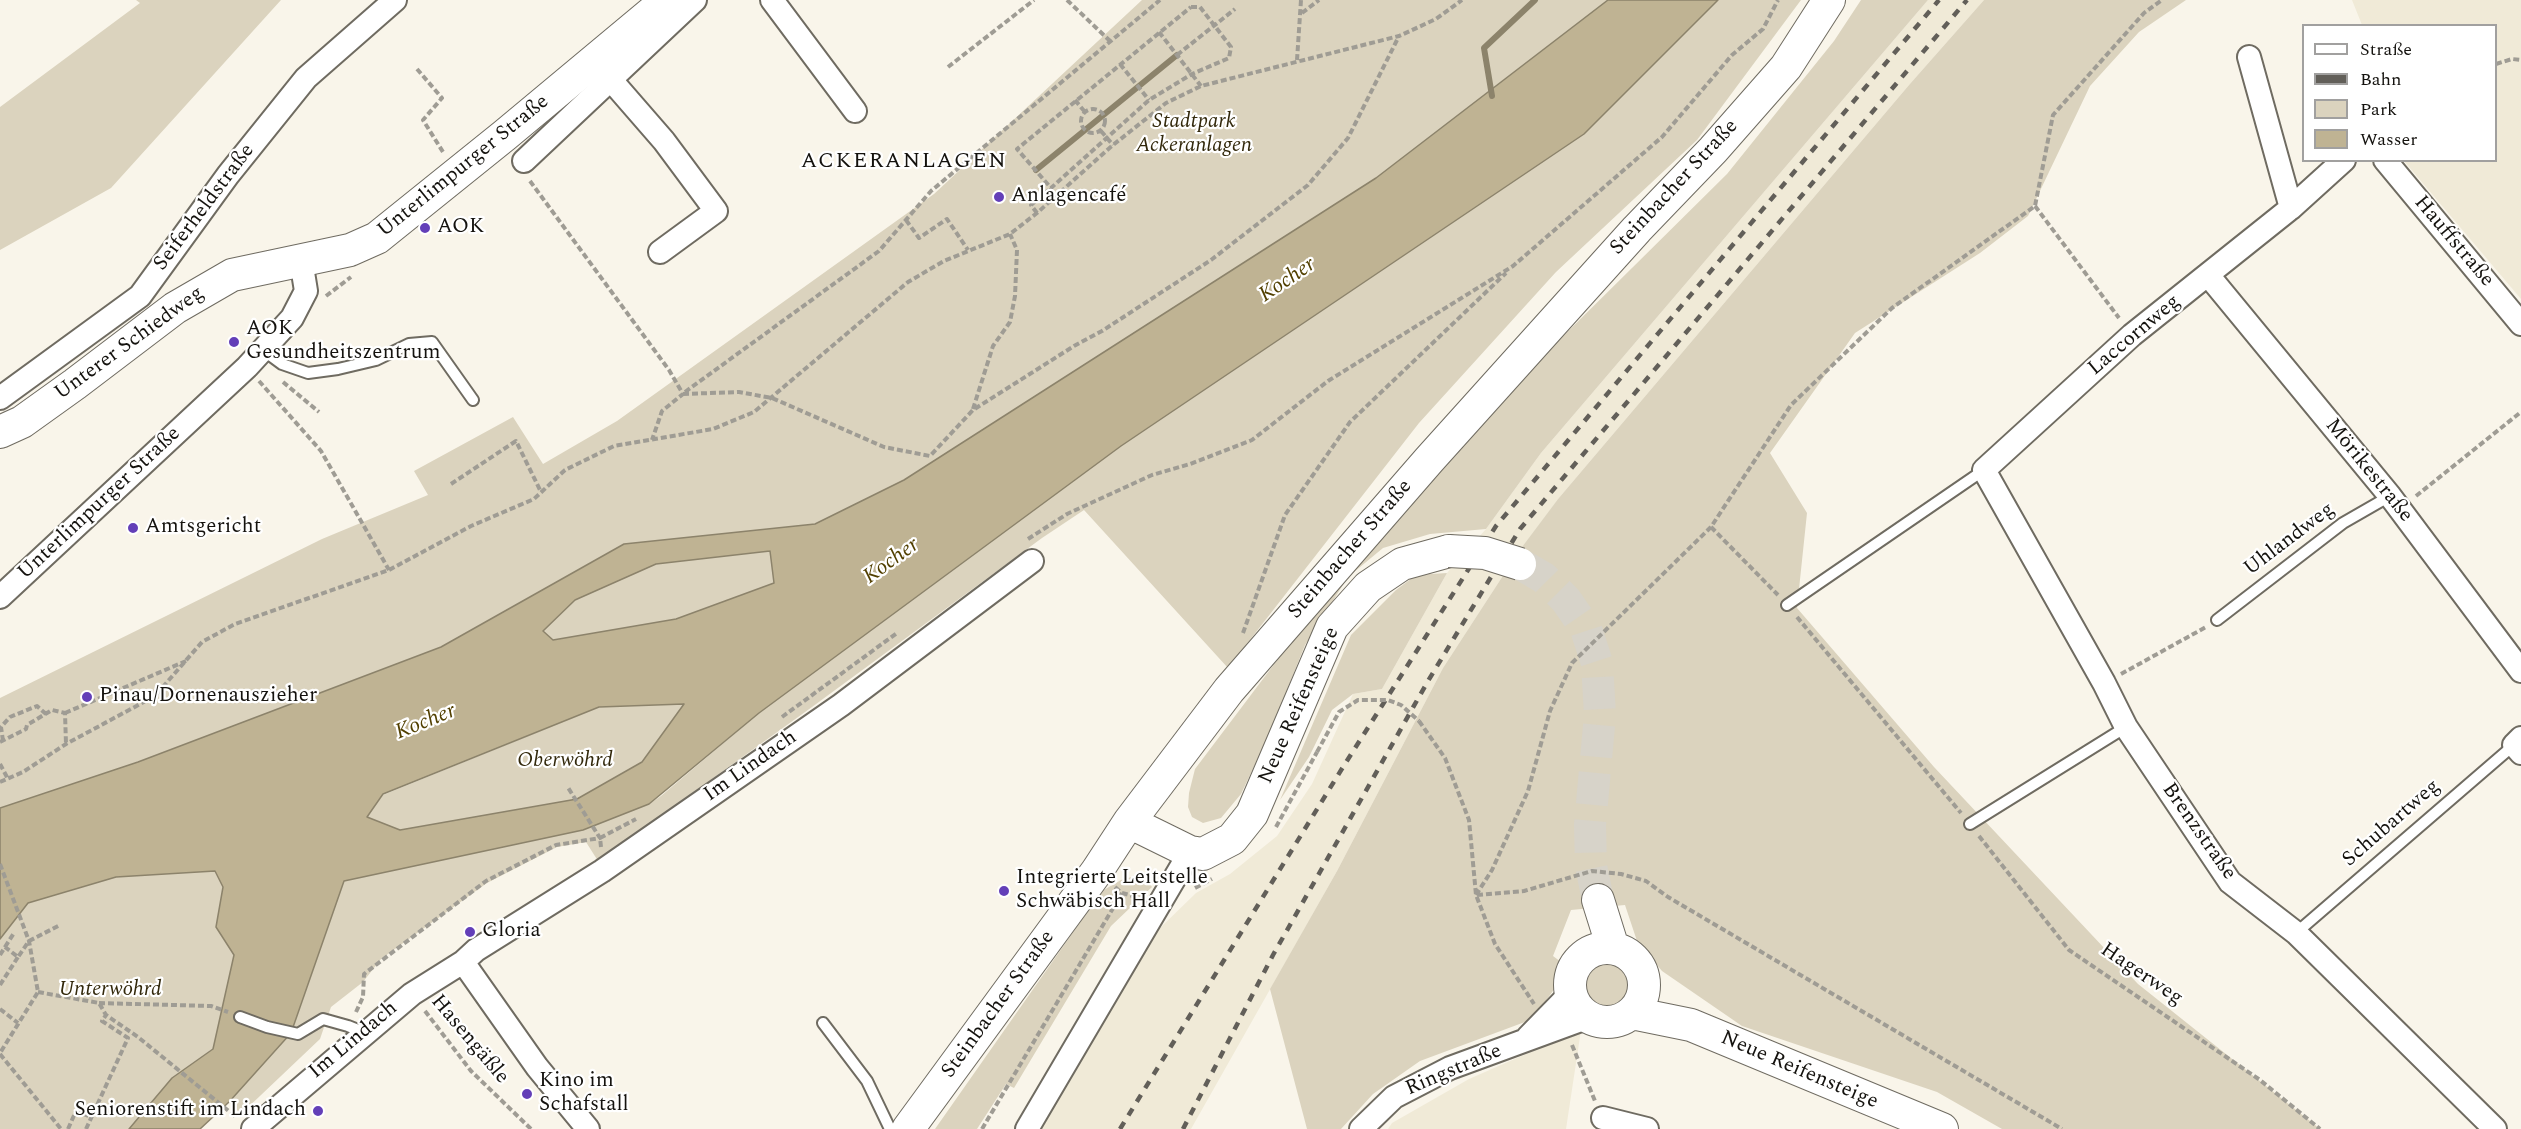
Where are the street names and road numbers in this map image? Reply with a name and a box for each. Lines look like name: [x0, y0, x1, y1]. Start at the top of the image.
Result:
street label: Unterlimpurger Straße: [373, 90, 555, 244]
street label: Steinbacher Straße: [1606, 115, 1744, 261]
street label: Seiferheldstraße: [149, 140, 261, 276]
street label: Hauffstraße: [2407, 191, 2499, 293]
street label: Unterer Schiedweg: [51, 281, 209, 407]
street label: Laccornweg: [2084, 290, 2186, 382]
street label: Mörikestraße: [2319, 414, 2417, 528]
street label: Unterlimpurger Straße: [13, 422, 187, 586]
street label: Steinbacher Straße: [1284, 475, 1418, 625]
street label: Uhlandweg: [2240, 498, 2340, 582]
street label: Neue Reifensteige: [1254, 624, 1346, 788]
street label: Im Lindach: [700, 726, 802, 808]
street label: Schubartweg: [2338, 775, 2446, 873]
street label: Brenzstraße: [2155, 779, 2241, 885]
street label: Steinbacher Straße: [937, 926, 1061, 1084]
street label: Hagerweg: [2095, 938, 2187, 1012]
street label: Hasengäßle: [424, 990, 514, 1090]
street label: Im Lindach: [305, 997, 403, 1085]
street label: Neue Reifensteige: [1716, 1026, 1882, 1116]
street label: Ringstraße: [1402, 1039, 1506, 1103]

